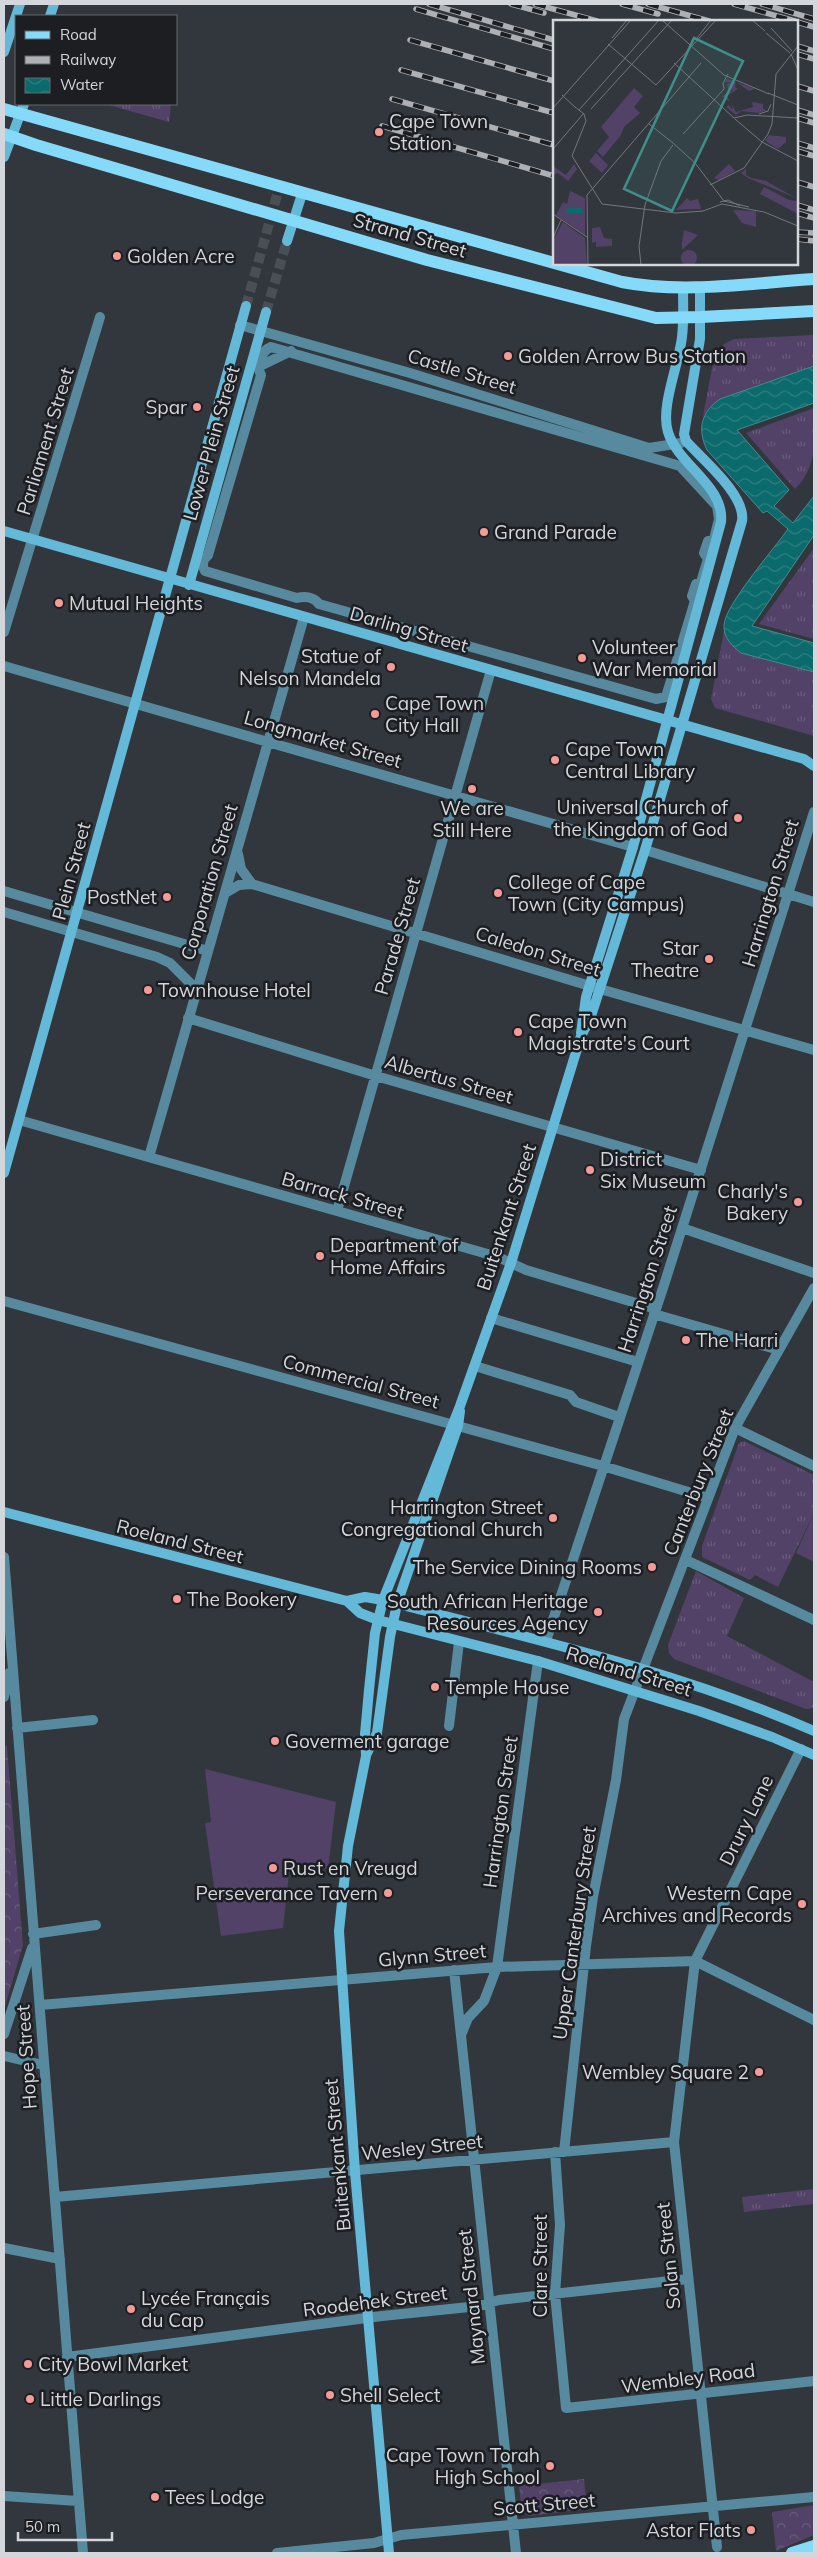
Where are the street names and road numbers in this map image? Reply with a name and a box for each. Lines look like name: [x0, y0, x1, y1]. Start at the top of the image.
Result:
street label: Strand Street: [351, 207, 470, 263]
street label: Castle Street: [405, 343, 520, 399]
street label: Lower Plein Street: [177, 362, 245, 523]
street label: Parliament Street: [11, 364, 79, 518]
street label: Darling Street: [347, 601, 471, 657]
street label: Longmarket Street: [241, 705, 405, 773]
street label: Corporation Street: [175, 801, 243, 963]
street label: Harrington Street: [736, 816, 804, 970]
street label: Plein Street: [46, 819, 96, 923]
street label: Parade Street: [369, 874, 425, 997]
street label: Caledon Street: [472, 921, 604, 982]
street label: Albertus Street: [382, 1049, 516, 1109]
street label: Buitenkant Street: [471, 1140, 541, 1293]
street label: Barrack Street: [279, 1166, 407, 1224]
street label: Harrington Street: [612, 1202, 682, 1355]
street label: Commercial Street: [280, 1349, 442, 1414]
street label: Canterbury Street: [658, 1405, 739, 1559]
street label: Roeland Street: [114, 1514, 246, 1568]
street label: Roeland Street: [563, 1641, 695, 1702]
street label: Harrington Street: [477, 1734, 523, 1889]
street label: Drury Lane: [714, 1771, 778, 1869]
street label: Upper Canterbury Street: [547, 1824, 601, 2041]
street label: Glynn Street: [377, 1938, 487, 1972]
street label: Hope Street: [10, 2004, 42, 2110]
street label: Buitenkant Street: [318, 2077, 356, 2232]
street label: Wesley Street: [360, 2129, 484, 2165]
street label: Solan Street: [650, 2201, 686, 2311]
street label: Clare Street: [528, 2214, 552, 2318]
street label: Maynard Street: [452, 2228, 490, 2366]
street label: Roodehek Street: [302, 2280, 449, 2322]
street label: Wembley Road: [620, 2358, 756, 2398]
street label: Scott Street: [492, 2488, 596, 2520]

